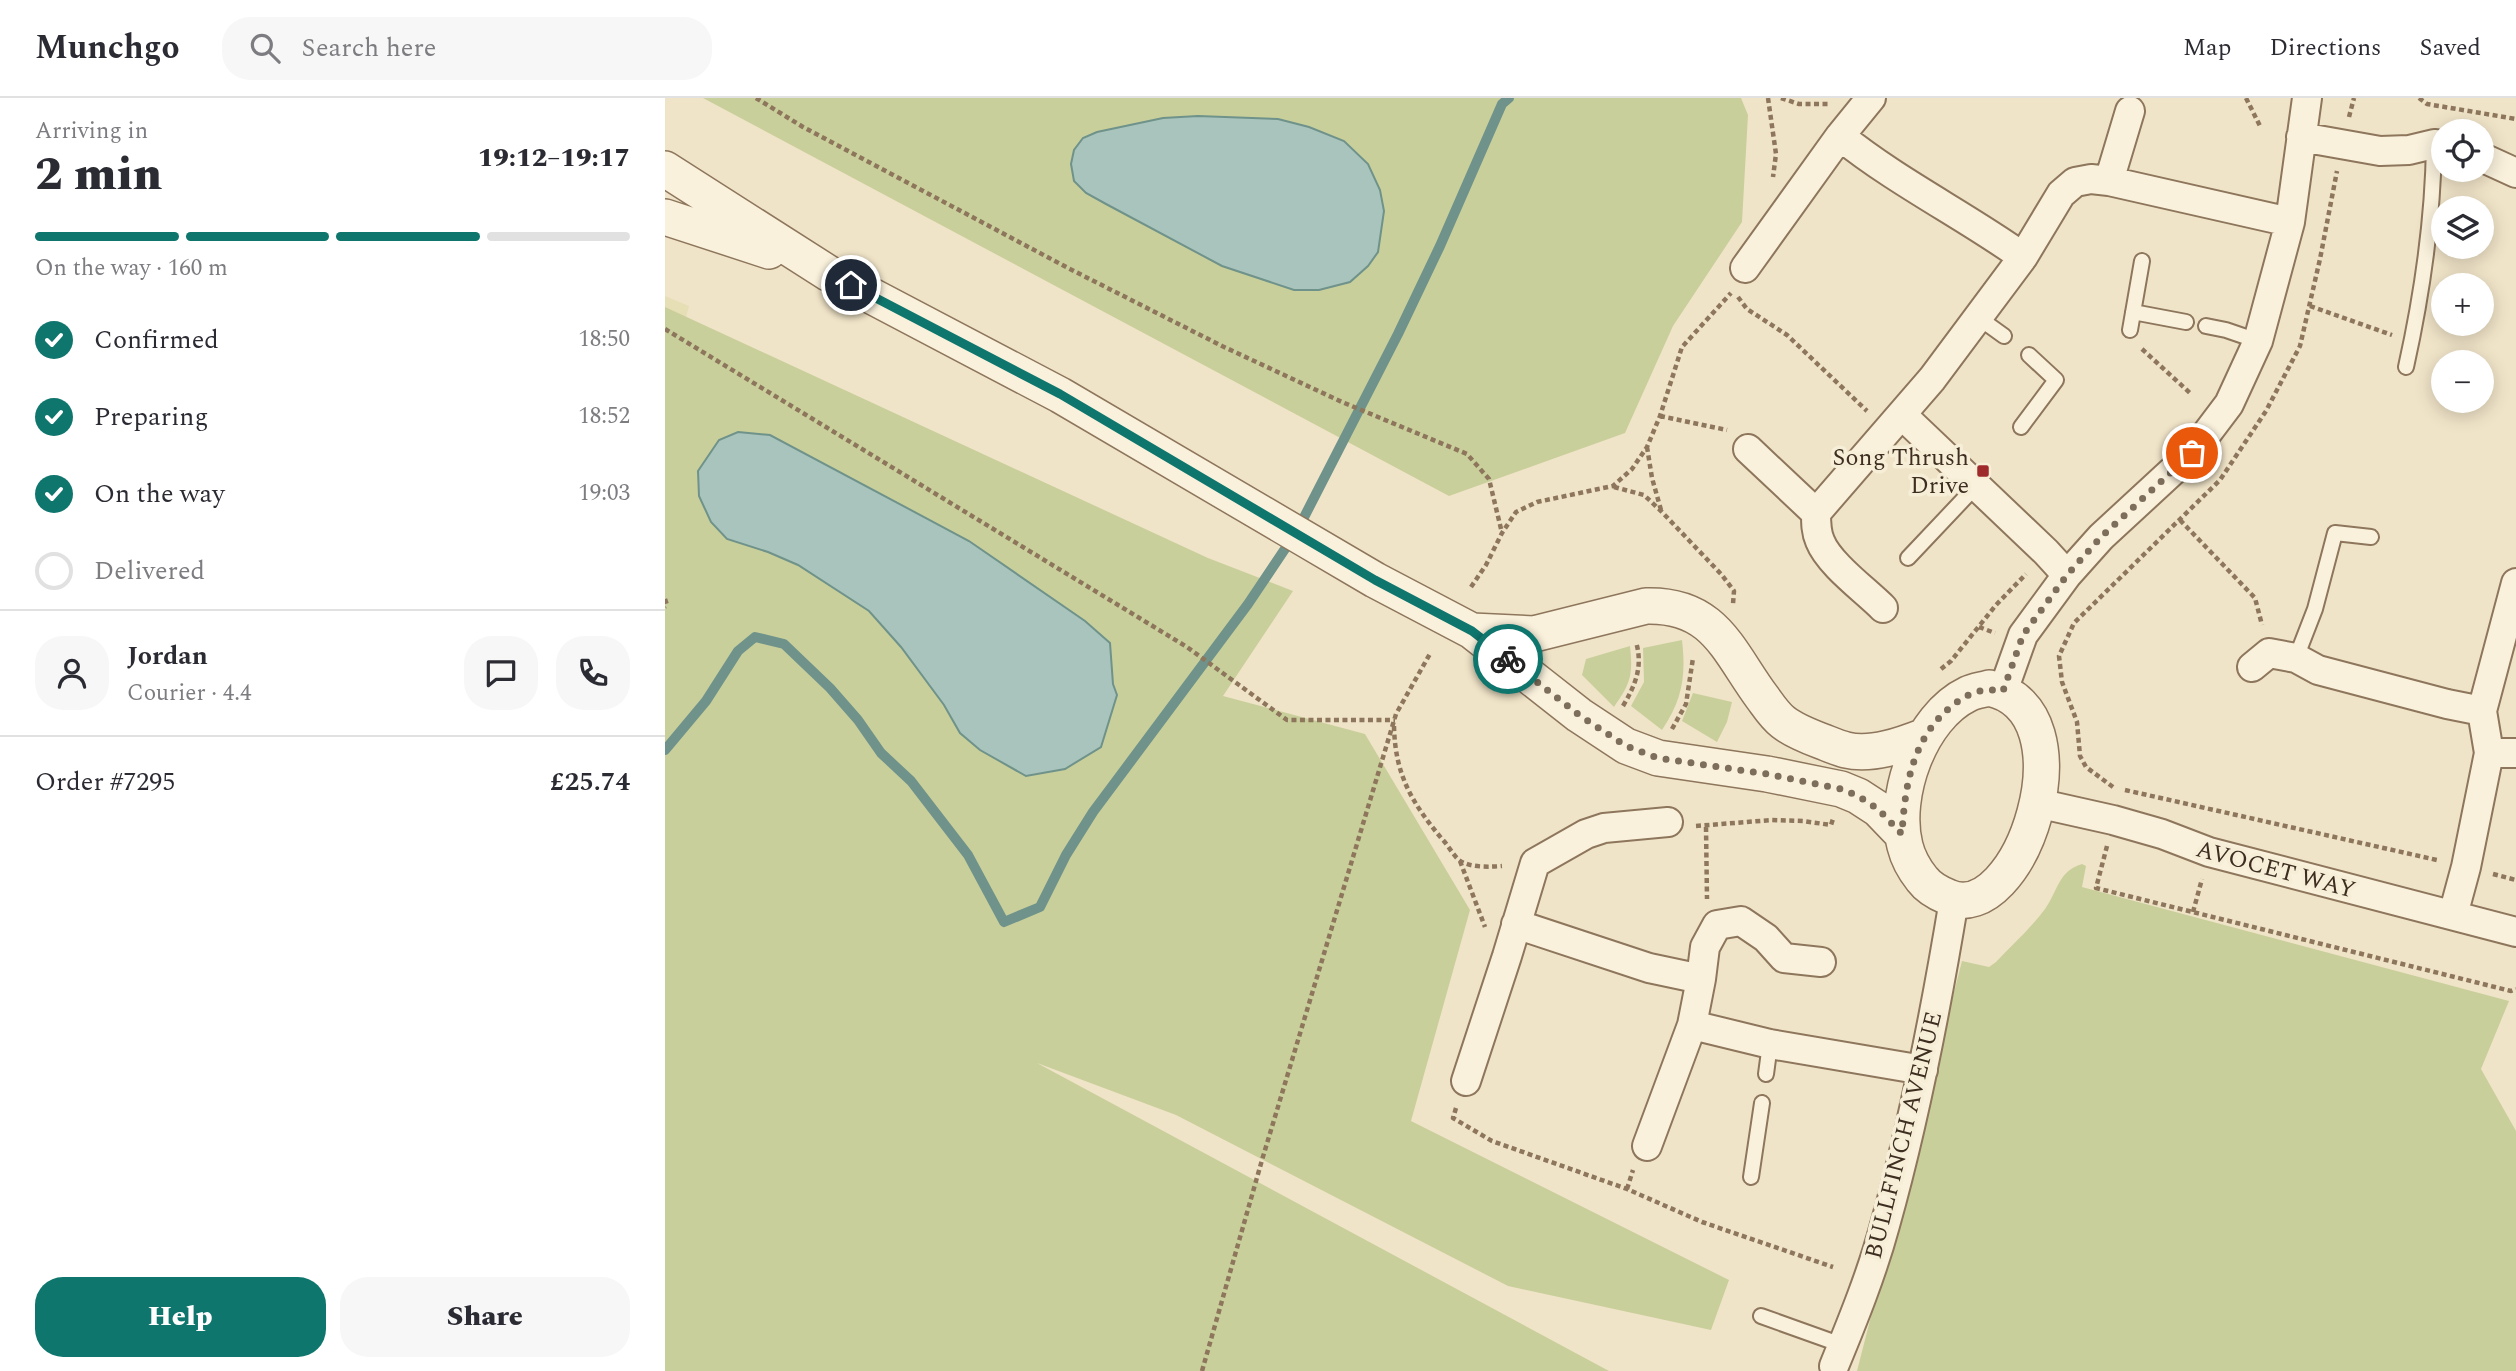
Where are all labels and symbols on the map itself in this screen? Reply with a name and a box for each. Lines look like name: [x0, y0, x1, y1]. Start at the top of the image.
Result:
pin: [821, 255, 881, 315]
pin: [2162, 423, 2222, 483]
place label: Song Thrush Drive: [1832, 440, 1969, 504]
marker: Song Thrush Drive: [1975, 463, 1991, 479]
courier: [1473, 624, 1543, 694]
street label: AVOCET WAY: [2192, 831, 2360, 909]
street label: BULLFINCH AVENUE: [1856, 1008, 1952, 1263]

